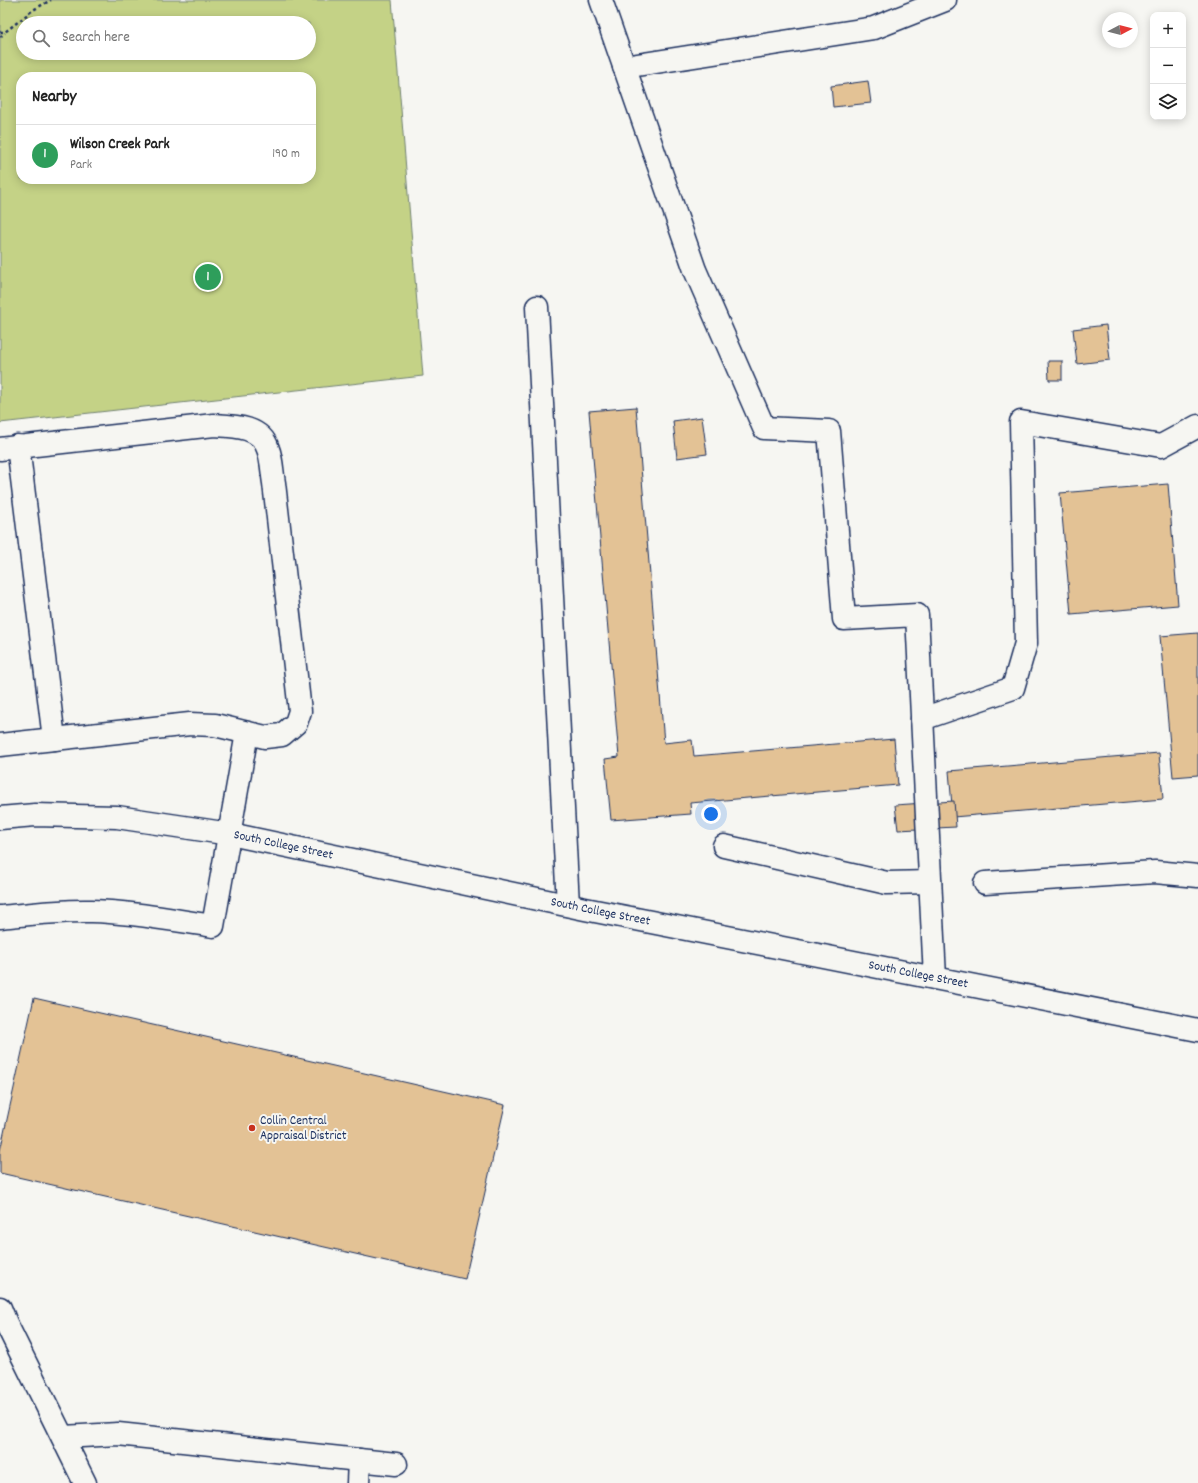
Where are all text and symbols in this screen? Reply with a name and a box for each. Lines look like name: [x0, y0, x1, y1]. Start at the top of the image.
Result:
north arrow: [1102, 12, 1138, 48]
map controls: [1150, 12, 1186, 120]
button: +: [1150, 12, 1186, 48]
search box: [16, 16, 316, 60]
icon: search: [30, 27, 52, 49]
text: Search here: [62, 27, 130, 49]
button: −: [1150, 48, 1186, 84]
button: layers: [1150, 84, 1186, 120]
text: Nearby: [32, 86, 76, 110]
text: Wilson Creek Park: [70, 134, 170, 156]
text: 1: [44, 145, 46, 164]
text: 190 m: [272, 145, 300, 164]
text: Park: [70, 156, 92, 175]
pin: 1: [195, 262, 221, 292]
your location: [701, 804, 721, 824]
street label: South College Street: [232, 826, 335, 865]
street label: South College Street: [549, 893, 652, 931]
street label: South College Street: [867, 956, 970, 994]
place label: Collin Central Appraisal District: [260, 1112, 347, 1146]
marker: Collin Central Appraisal District: [247, 1123, 257, 1133]

